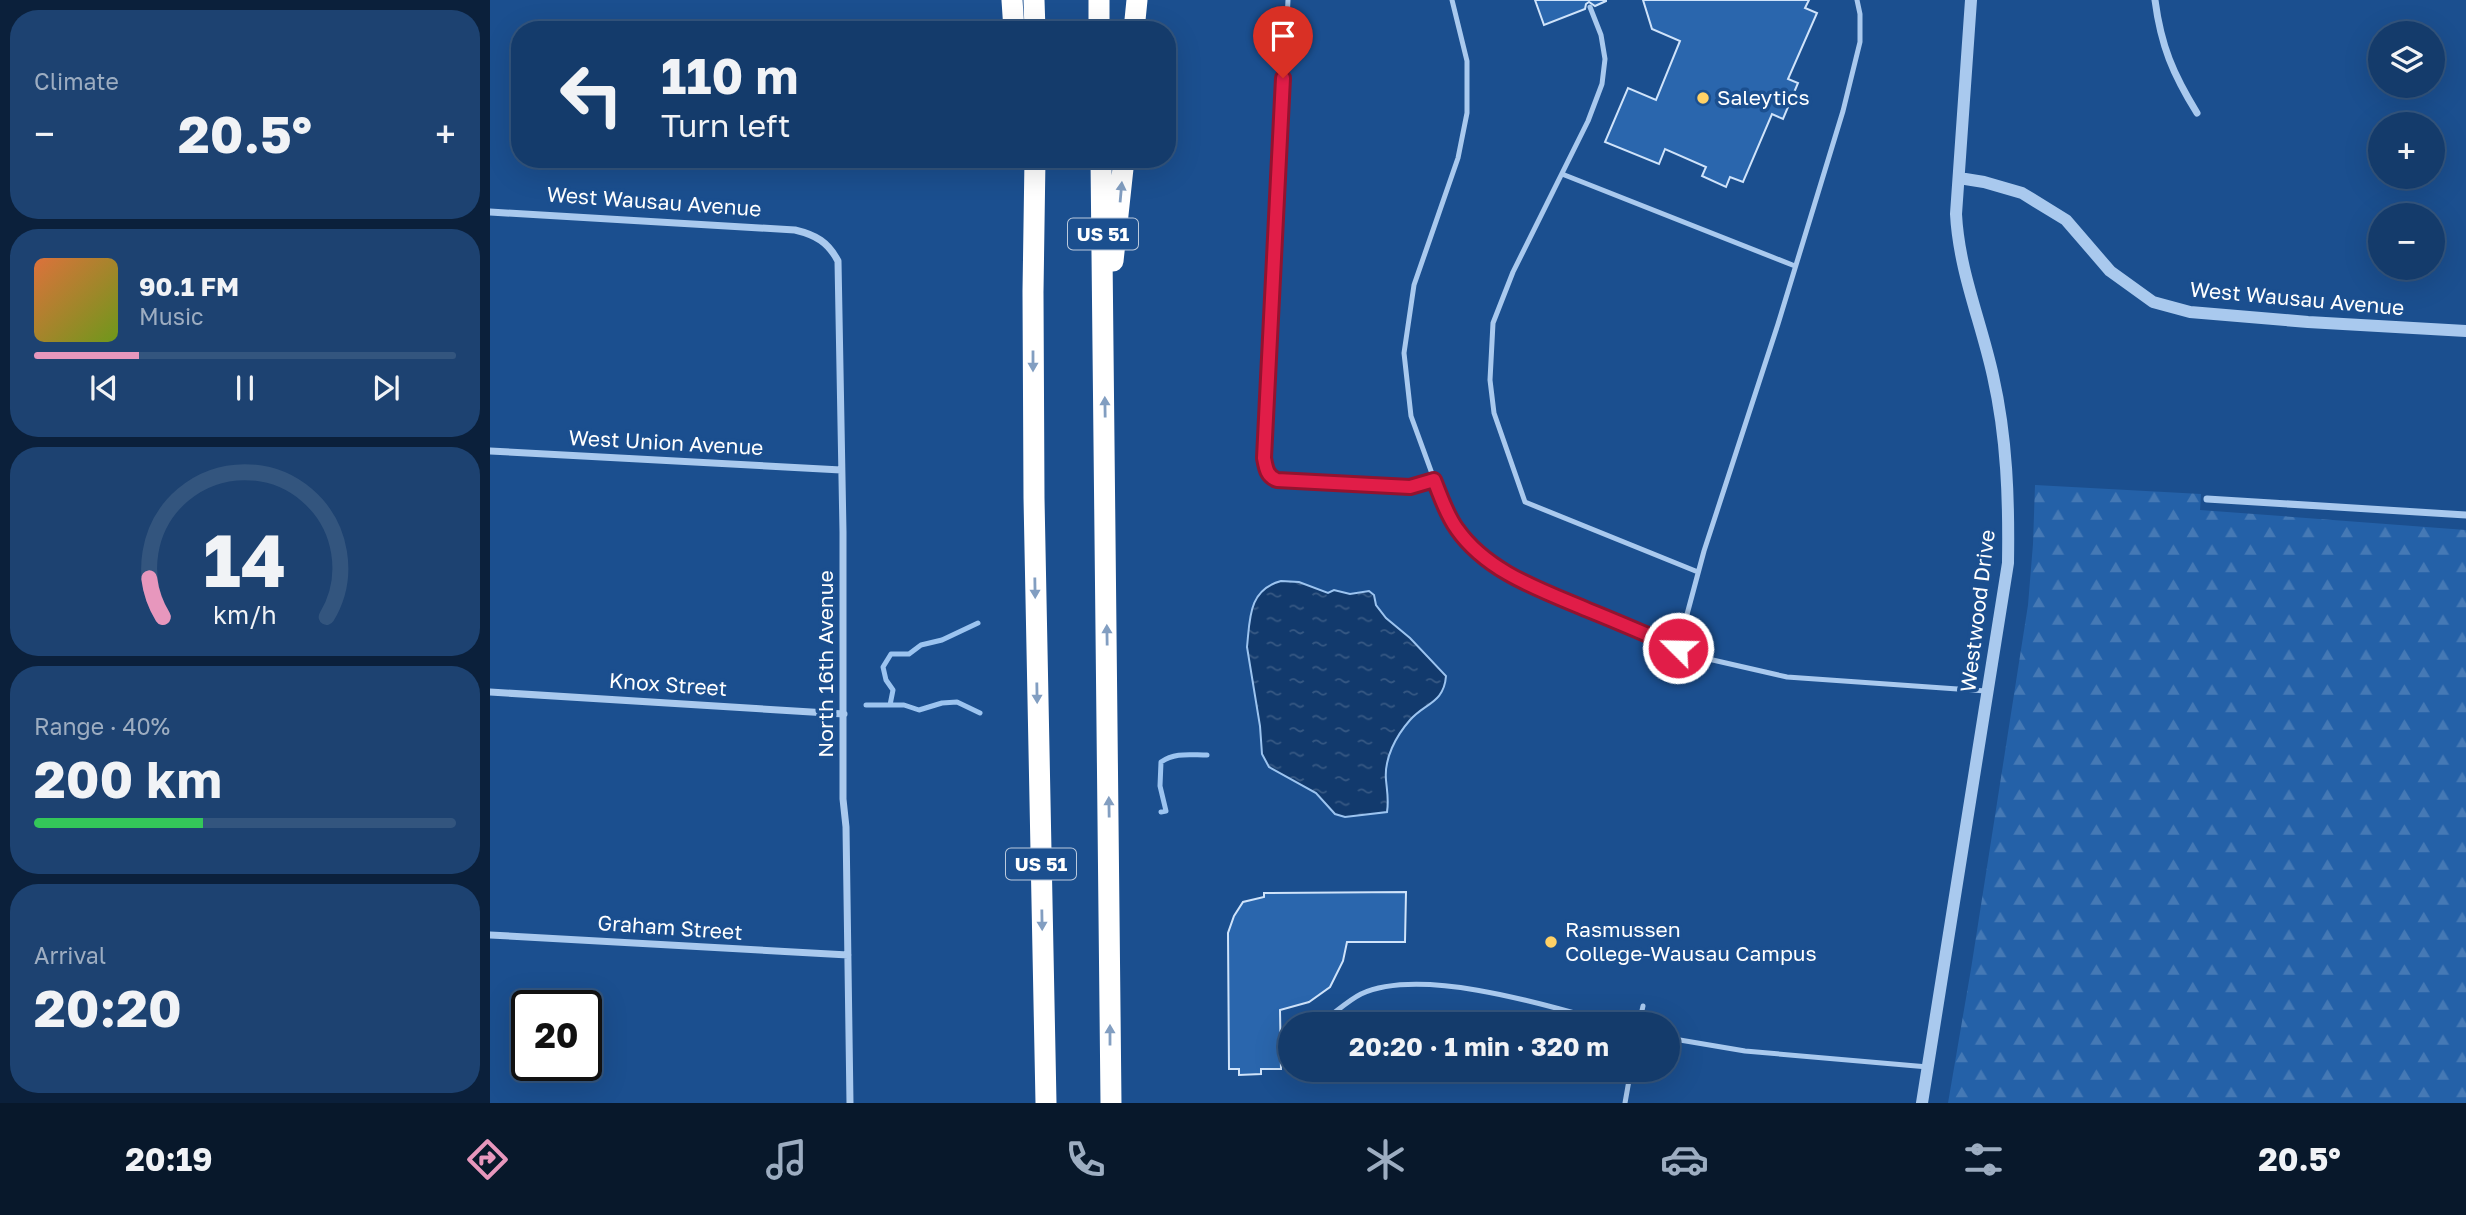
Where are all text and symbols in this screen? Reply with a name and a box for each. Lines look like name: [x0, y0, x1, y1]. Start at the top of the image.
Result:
pin: [1253, 6, 1313, 78]
icon: arrive: [1264, 17, 1302, 55]
map controls: [2368, 21, 2445, 280]
button: layers: [2368, 21, 2445, 98]
text: 110 m: [661, 46, 798, 105]
icon: left: [546, 49, 637, 140]
text: Climate: [34, 67, 119, 95]
place label: Saleytics: [1717, 84, 1810, 110]
marker: Saleytics: [1695, 90, 1711, 106]
text: 20.5°: [178, 102, 312, 164]
text: Turn left: [661, 106, 790, 144]
text: −: [34, 111, 55, 156]
text: +: [435, 111, 456, 156]
button: +: [2368, 112, 2445, 189]
street label: West Wausau Avenue: [546, 181, 762, 221]
one-way arrow: [1116, 181, 1127, 203]
button: −: [2368, 203, 2445, 280]
road number: US 51: [1068, 218, 1138, 250]
text: 90.1 FM: [139, 271, 239, 302]
street label: West Wausau Avenue: [2189, 276, 2405, 320]
text: Music: [139, 302, 204, 330]
one-way arrow: [1027, 350, 1039, 372]
icon: previous: [85, 369, 123, 407]
icon: pause: [226, 369, 264, 407]
icon: next: [367, 369, 405, 407]
one-way arrow: [1099, 396, 1111, 418]
street label: West Union Avenue: [568, 424, 764, 460]
text: 14: [204, 517, 287, 604]
street label: Westwood Drive: [1954, 528, 2000, 694]
street label: North 16th Avenue: [812, 570, 838, 758]
one-way arrow: [1030, 577, 1041, 599]
text: km/h: [213, 599, 277, 630]
position arrow: [1641, 611, 1715, 685]
one-way arrow: [1101, 623, 1113, 645]
street label: Knox Street: [608, 667, 728, 701]
one-way arrow: [1032, 682, 1043, 704]
text: Range · 40%: [34, 712, 170, 740]
text: 200 km: [34, 747, 222, 809]
one-way arrow: [1103, 796, 1114, 818]
road number: US 51: [1006, 848, 1076, 880]
street label: Graham Street: [597, 909, 744, 945]
one-way arrow: [1037, 909, 1048, 931]
place label: Rasmussen College-Wausau Campus: [1565, 916, 1817, 966]
marker: Rasmussen College-Wausau Campus: [1543, 934, 1559, 950]
text: Arrival: [34, 941, 106, 969]
text: 20:20: [34, 976, 182, 1038]
speed limit sign: 20: [511, 990, 602, 1081]
one-way arrow: [1105, 1024, 1116, 1046]
text: 20:20 · 1 min · 320 m: [1349, 1031, 1609, 1062]
icon: directions: [463, 1135, 512, 1184]
icon: music: [762, 1135, 811, 1184]
icon: phone: [1061, 1135, 1110, 1184]
icon: climate: [1361, 1135, 1410, 1184]
icon: car: [1660, 1135, 1709, 1184]
icon: filters: [1959, 1135, 2008, 1184]
text: 20:19: [125, 1140, 213, 1178]
text: 20.5°: [2258, 1140, 2341, 1178]

